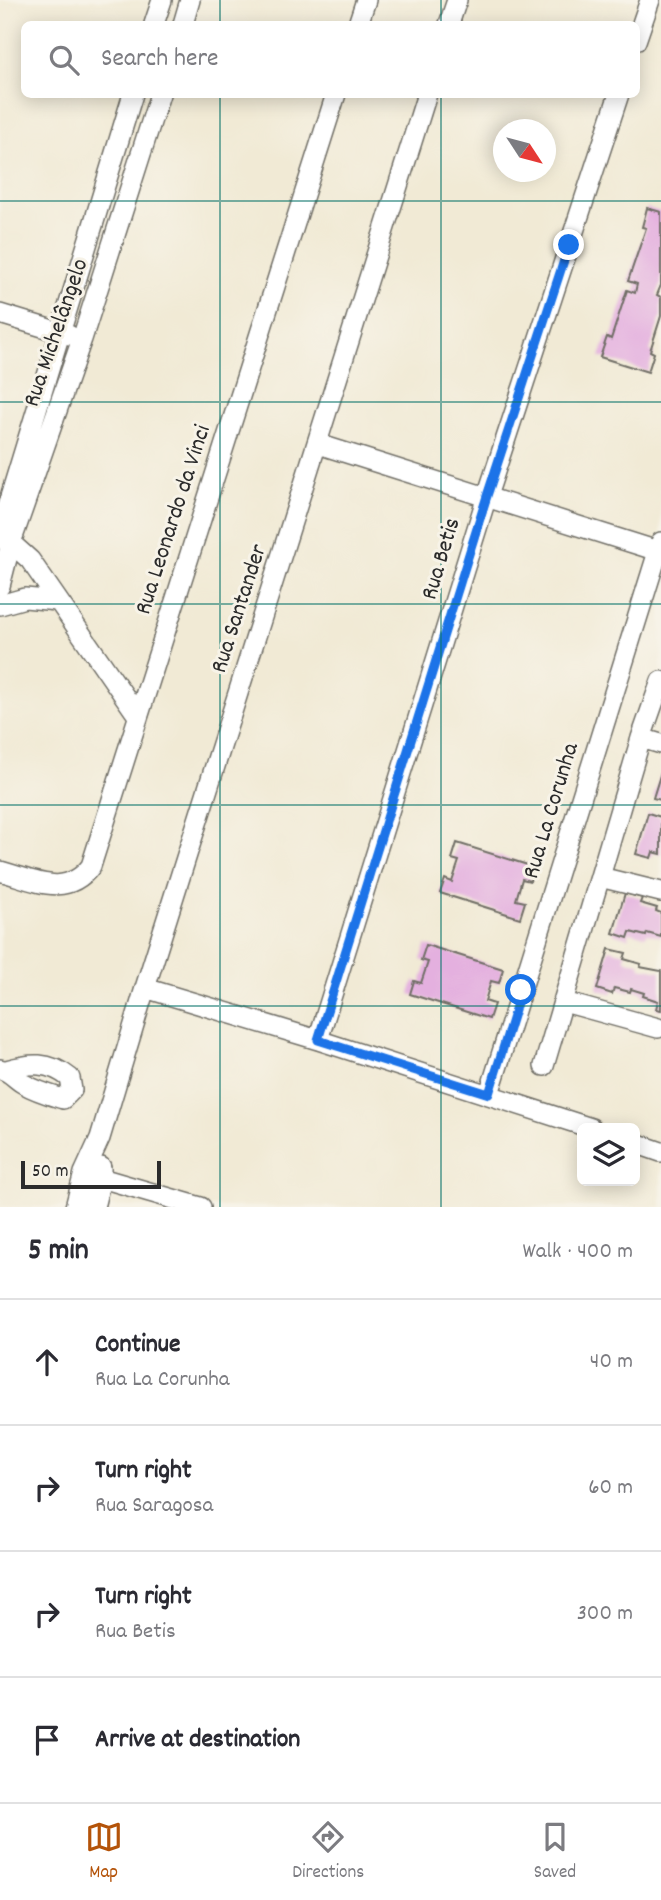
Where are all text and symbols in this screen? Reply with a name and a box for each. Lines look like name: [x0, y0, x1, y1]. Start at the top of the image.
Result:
search box: [21, 21, 640, 98]
icon: search: [45, 41, 83, 79]
text: Search here: [101, 41, 219, 78]
north arrow: [493, 119, 556, 182]
route end: [553, 229, 584, 260]
street label: Rua Michelângelo: [16, 254, 98, 412]
street label: Rua Leonardo da Vinci: [127, 421, 221, 619]
street label: Rua Betis: [413, 514, 471, 604]
street label: Rua Santander: [203, 540, 277, 678]
street label: Rua La Corunha: [515, 738, 589, 883]
route start: [505, 974, 536, 1005]
map controls: [577, 1123, 640, 1186]
button: layers: [577, 1123, 640, 1186]
scale bar: [21, 1158, 161, 1190]
text: 50 m: [32, 1159, 69, 1186]
text: 5 min: [28, 1231, 89, 1274]
text: Walk · 400 m: [523, 1236, 633, 1269]
text: Continue: [95, 1327, 180, 1364]
icon: ahead: [28, 1343, 66, 1381]
text: 40 m: [590, 1346, 633, 1379]
text: Rua La Corunha: [95, 1364, 230, 1397]
text: Turn right: [95, 1453, 192, 1490]
icon: right: [28, 1469, 66, 1507]
text: 60 m: [588, 1472, 633, 1505]
text: Rua Saragosa: [95, 1490, 213, 1523]
text: Turn right: [95, 1579, 192, 1616]
icon: right: [28, 1595, 66, 1633]
text: 300 m: [577, 1598, 633, 1631]
text: Rua Betis: [95, 1616, 176, 1649]
icon: arrive: [28, 1721, 66, 1759]
text: Arrive at destination: [95, 1722, 300, 1759]
tab: Map: [85, 1818, 123, 1887]
tab: Directions: [292, 1818, 364, 1887]
tab: Saved: [534, 1818, 576, 1887]

